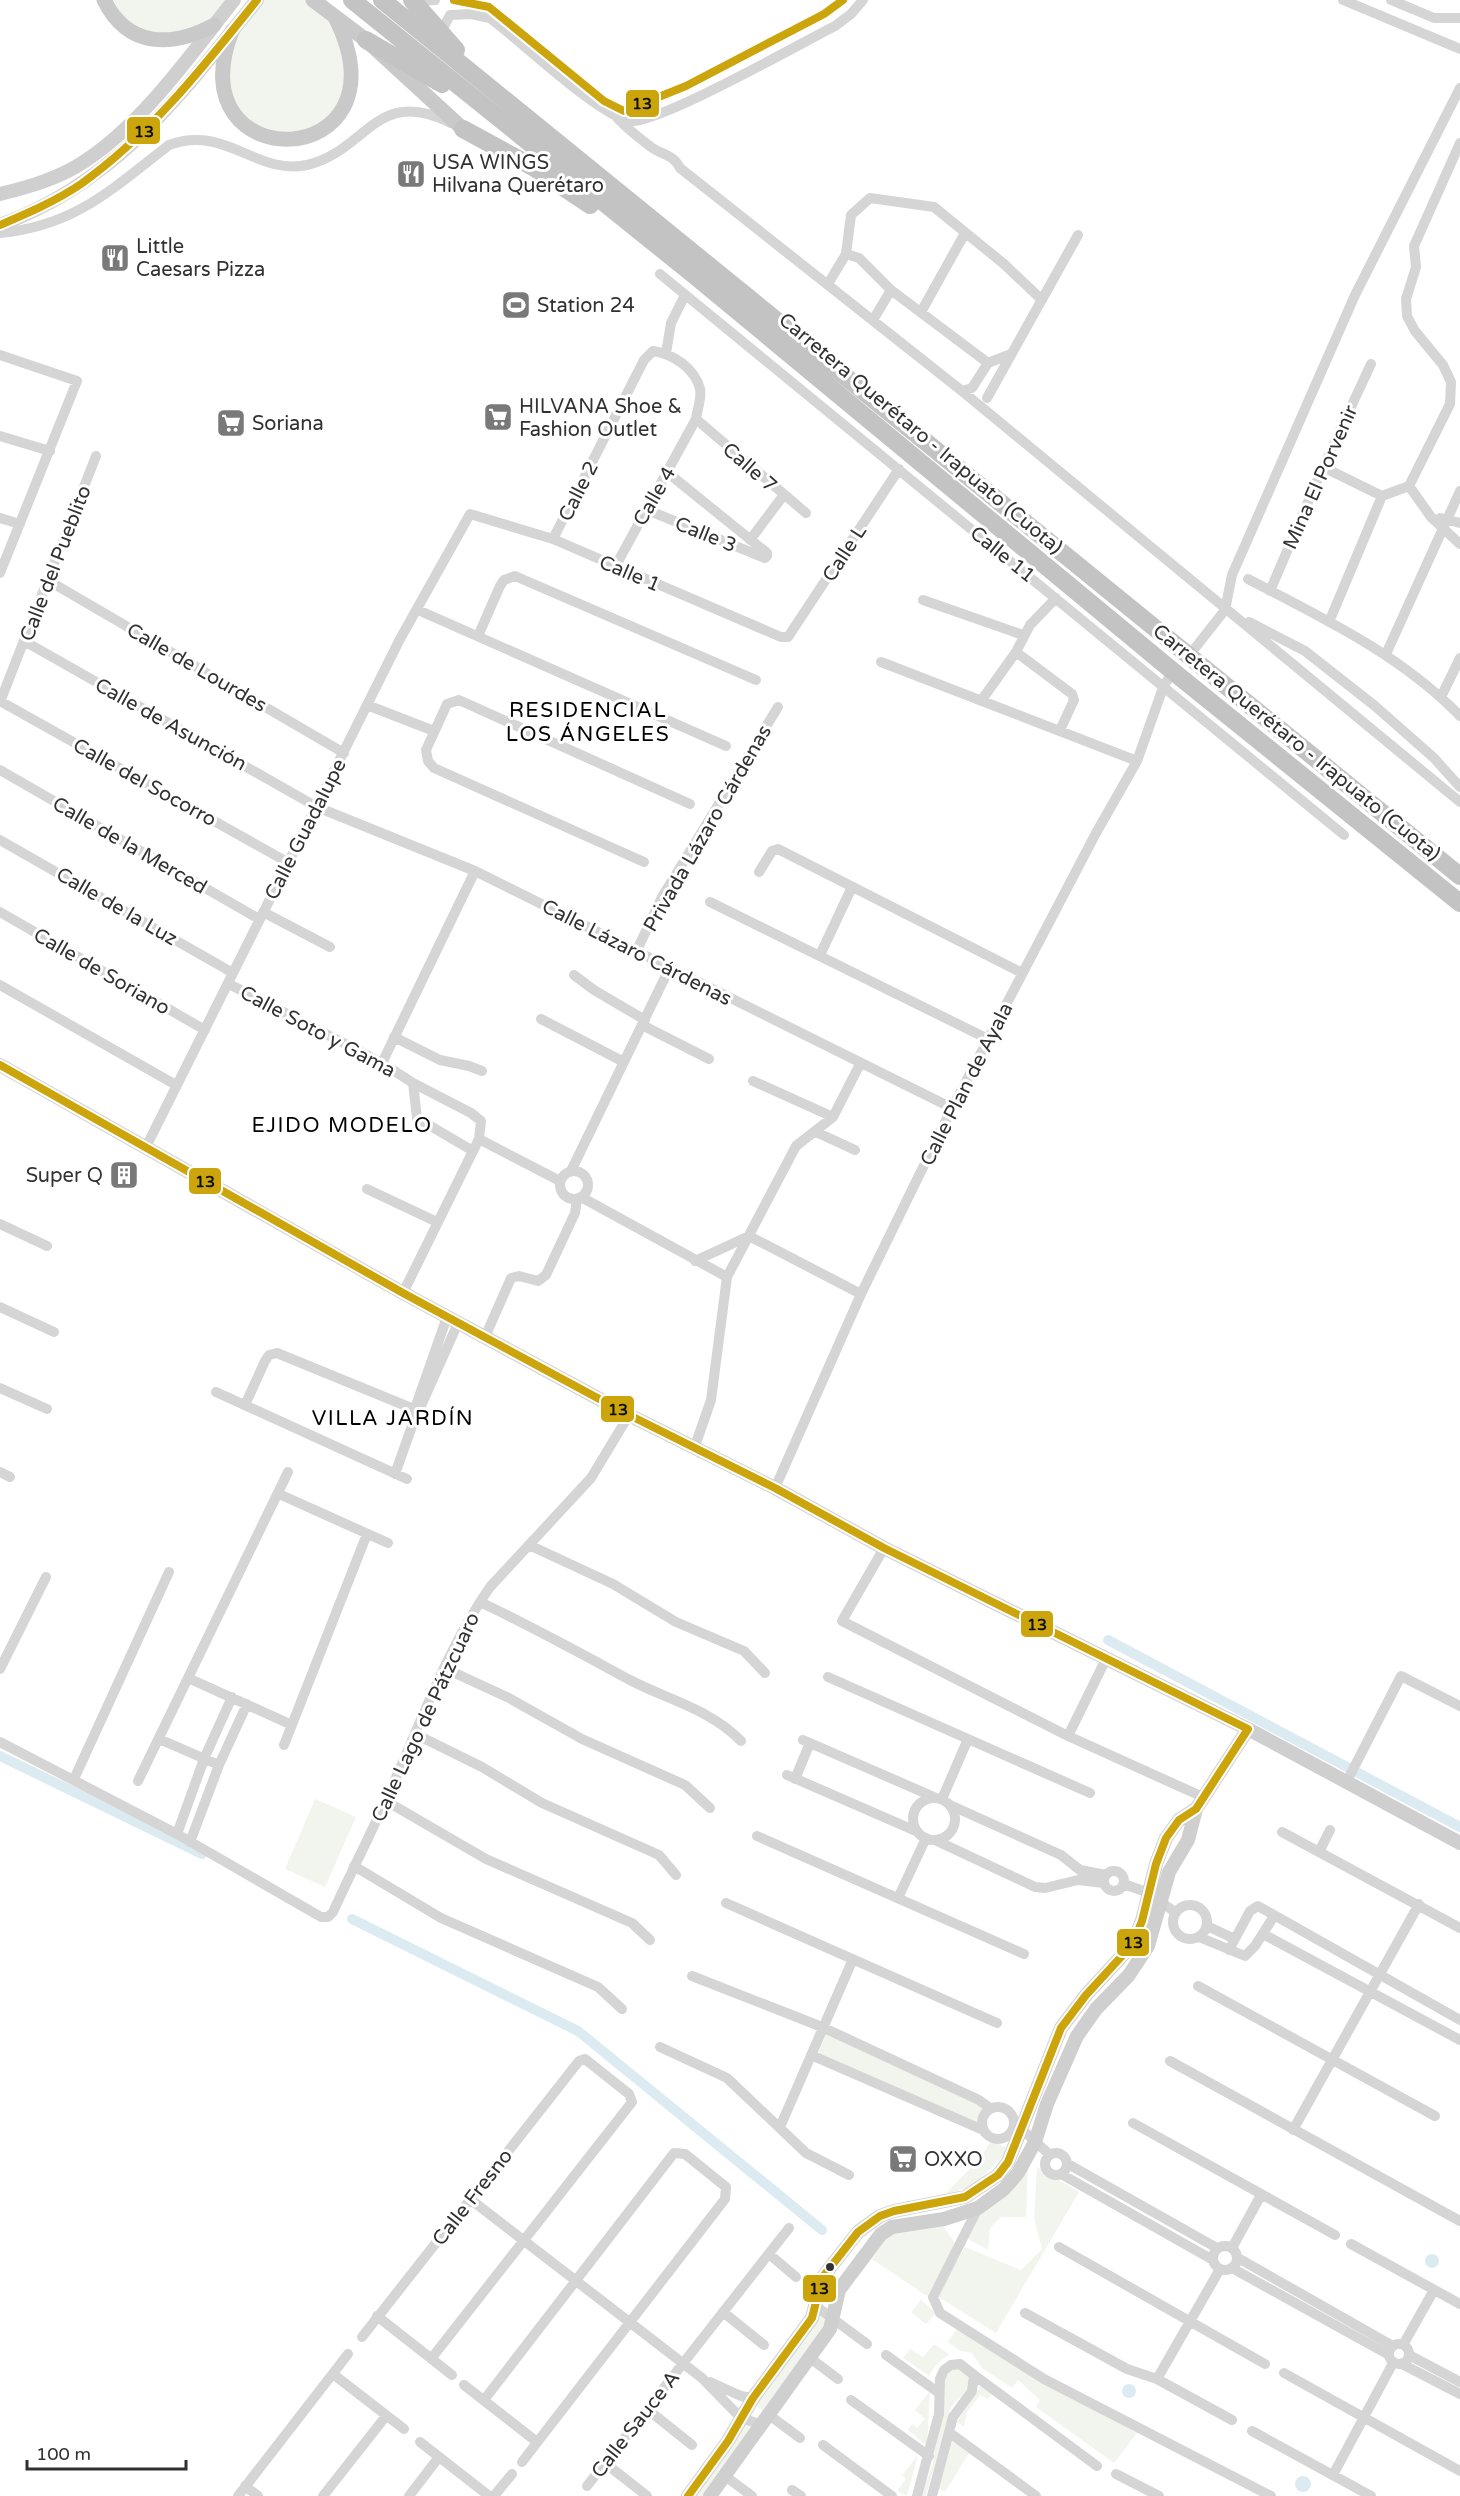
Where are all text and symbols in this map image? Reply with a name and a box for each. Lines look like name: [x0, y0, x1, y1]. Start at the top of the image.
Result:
line badge: 13: [625, 89, 660, 118]
text: 13: [632, 94, 652, 114]
line badge: 13: [126, 116, 161, 145]
text: 13: [134, 122, 154, 142]
place label: USA WINGS Hilvana Querétaro: [432, 151, 604, 198]
restaurant icon: USA WINGS Hilvana Querétaro: [395, 158, 427, 190]
place label: Little Caesars Pizza: [136, 235, 265, 282]
restaurant icon: Little Caesars Pizza: [99, 242, 131, 274]
sports icon: Station 24: [500, 289, 532, 321]
place label: Station 24: [537, 294, 635, 318]
street label: Carretera Querétaro - Irapuato (Cuota): [774, 308, 1067, 560]
place label: HILVANA Shoe & Fashion Outlet: [519, 395, 682, 442]
supermarket icon: HILVANA Shoe & Fashion Outlet: [482, 401, 514, 433]
street label: Mina El Porvenir: [1278, 401, 1364, 553]
supermarket icon: Soriana: [215, 407, 247, 439]
place label: Soriana: [252, 412, 324, 436]
street label: Calle 7: [717, 438, 781, 498]
street label: Calle 2: [554, 457, 604, 525]
street label: Calle 4: [628, 463, 681, 530]
street label: Calle del Pueblito: [15, 482, 97, 645]
street label: Calle 3: [671, 512, 740, 558]
street label: Calle L: [818, 520, 872, 587]
street label: Calle 11: [965, 521, 1040, 588]
street label: Calle 1: [595, 550, 664, 598]
street label: Calle de Lourdes: [122, 618, 271, 718]
street label: Carretera Querétaro - Irapuato (Cuota): [1148, 619, 1445, 866]
street label: Calle de Asunción: [91, 673, 251, 776]
district label: RESIDENCIAL LOS ÁNGELES: [506, 698, 670, 747]
street label: Privada Lázaro Cárdenas: [639, 721, 777, 936]
street label: Calle del Socorro: [69, 734, 220, 832]
street label: Calle Guadalupe: [260, 755, 352, 904]
street label: Calle de la Merced: [48, 792, 211, 900]
street label: Calle de la Luz: [52, 863, 181, 951]
street label: Calle Lázaro Cárdenas: [538, 895, 735, 1011]
street label: Calle de Soriano: [29, 923, 174, 1021]
street label: Calle Soto y Gama: [236, 981, 399, 1083]
street label: Calle Plan de Ayala: [915, 999, 1018, 1170]
district label: EJIDO MODELO: [251, 1113, 433, 1138]
building icon: Super Q: [108, 1159, 140, 1191]
place label: Super Q: [26, 1164, 103, 1188]
line badge: 13: [188, 1167, 222, 1195]
text: 13: [195, 1172, 215, 1192]
line badge: 13: [600, 1395, 635, 1423]
text: 13: [608, 1400, 628, 1420]
district label: VILLA JARDÍN: [312, 1406, 474, 1431]
street label: Calle Lago de Pátzcuaro: [367, 1609, 485, 1826]
line badge: 13: [1020, 1610, 1054, 1638]
text: 13: [1027, 1615, 1047, 1635]
line badge: 13: [1116, 1928, 1150, 1957]
text: 13: [1123, 1933, 1143, 1953]
supermarket icon: OXXO: [887, 2143, 919, 2175]
street label: Calle Fresno: [428, 2145, 518, 2251]
place label: OXXO: [924, 2148, 983, 2172]
unlabelled marker: [824, 2261, 836, 2273]
line badge: 13: [802, 2274, 837, 2303]
text: 13: [809, 2279, 829, 2299]
street label: Calle Sauce A: [587, 2366, 685, 2483]
scale bar: [27, 2433, 186, 2471]
text: 100 m: [36, 2443, 91, 2465]

